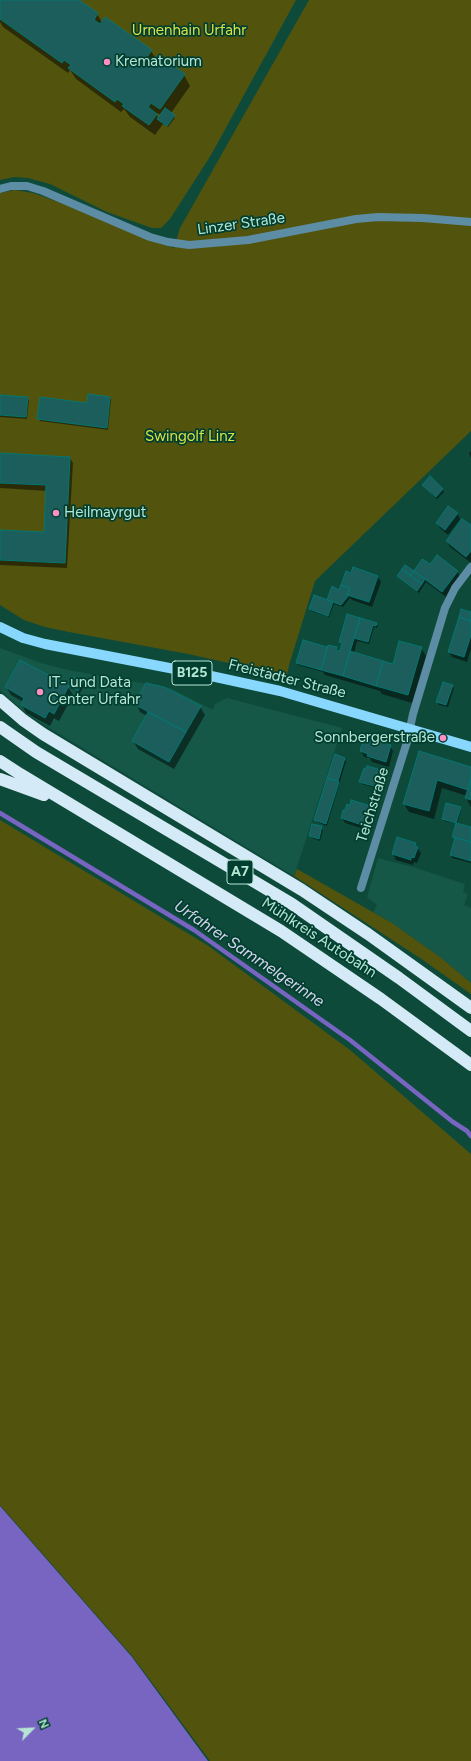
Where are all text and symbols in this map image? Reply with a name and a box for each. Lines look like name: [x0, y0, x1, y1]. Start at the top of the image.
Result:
park label: Urnenhain Urfahr: [132, 22, 246, 40]
place label: Krematorium: [115, 53, 202, 71]
marker: Krematorium: [102, 57, 112, 67]
street label: Linzer Straße: [196, 209, 286, 239]
park label: Swingolf Linz: [145, 428, 235, 446]
place label: Heilmayrgut: [64, 504, 146, 522]
marker: Heilmayrgut: [51, 508, 61, 518]
street label: Freistädter Straße: [226, 656, 348, 702]
road number: B125: [172, 661, 212, 685]
place label: IT- und Data Center Urfahr: [48, 674, 140, 709]
marker: IT- und Data Center Urfahr: [35, 687, 45, 697]
place label: Sonnbergerstraße: [314, 729, 435, 747]
marker: Sonnbergerstraße: [438, 733, 448, 743]
street label: Teichstraße: [353, 765, 393, 845]
road number: A7: [227, 860, 253, 884]
street label: Mühlkreis Autobahn: [258, 894, 380, 982]
water label: Urfahrer Sammelgerinne: [170, 897, 328, 1011]
north arrow: [12, 1709, 52, 1749]
text: N: [36, 1717, 51, 1730]

